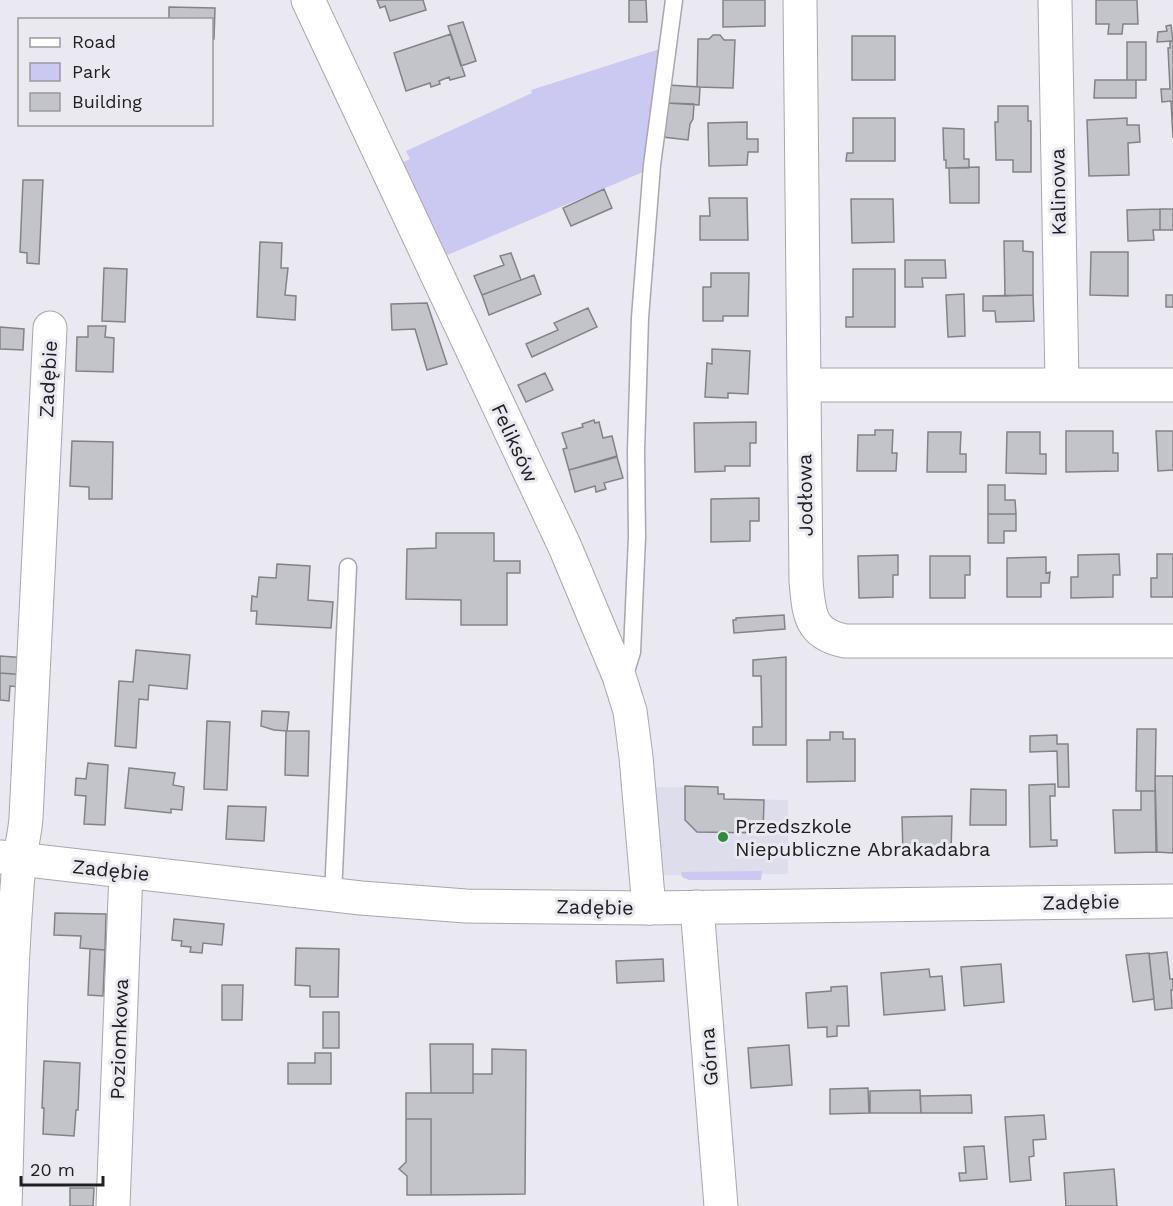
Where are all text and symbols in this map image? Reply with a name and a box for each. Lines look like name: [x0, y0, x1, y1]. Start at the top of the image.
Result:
legend: [18, 18, 213, 126]
text: Road: [72, 31, 116, 52]
text: Park: [72, 61, 111, 82]
text: Building: [72, 91, 142, 112]
street label: Kalinowa: [1045, 148, 1071, 236]
street label: Zadębie: [34, 340, 62, 418]
street label: Feliksów: [486, 400, 544, 486]
street label: Jodłowa: [792, 453, 818, 537]
place label: Przedszkole Niepubliczne Abrakadabra: [735, 814, 990, 861]
marker: Przedszkole Niepubliczne Abrakadabra: [716, 830, 730, 844]
street label: Zadębie: [71, 854, 151, 886]
street label: Zadębie: [1042, 889, 1120, 915]
street label: Zadębie: [556, 894, 634, 920]
street label: Poziomkowa: [105, 978, 133, 1100]
street label: Górna: [695, 1027, 723, 1087]
scale bar: [21, 1149, 104, 1187]
text: 20 m: [30, 1159, 75, 1180]

